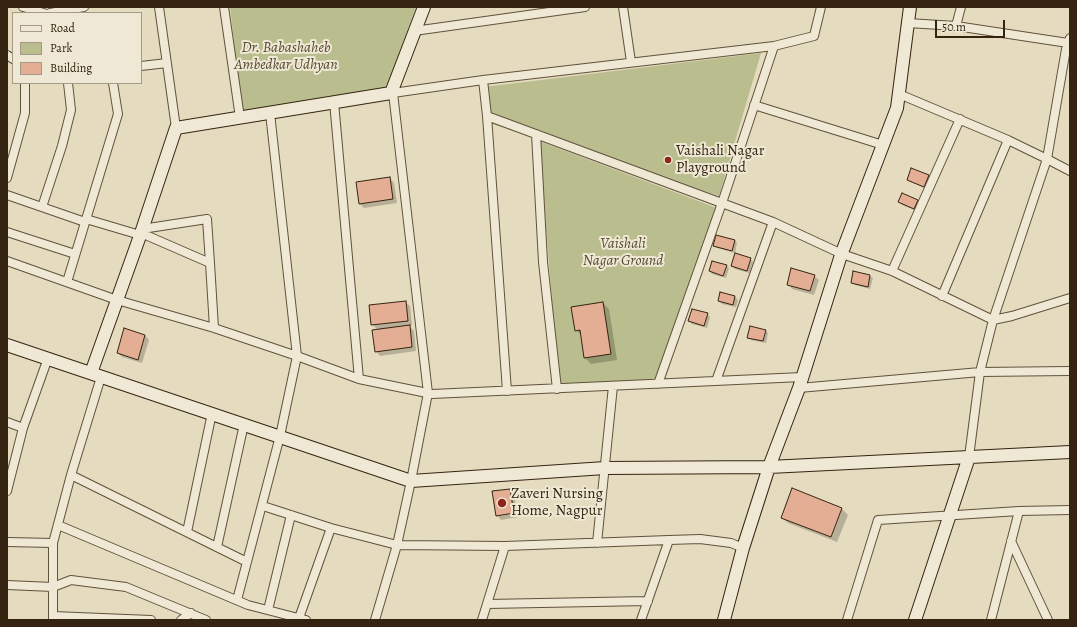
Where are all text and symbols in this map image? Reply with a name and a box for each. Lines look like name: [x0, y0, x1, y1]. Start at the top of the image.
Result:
legend: [12, 12, 142, 84]
scale bar: [937, 12, 1007, 38]
text: 50 m: [942, 19, 966, 35]
text: Road: [50, 20, 75, 36]
park label: Dr. Babashaheb Ambedkar Udhyan: [234, 39, 338, 74]
text: Park: [50, 40, 73, 56]
text: Building: [50, 60, 92, 76]
place label: Vaishali Nagar Playground: [676, 142, 765, 177]
marker: Vaishali Nagar Playground: [663, 155, 673, 165]
park label: Vaishali Nagar Ground: [583, 235, 663, 270]
place label: Zaveri Nursing Home, Nagpur: [511, 485, 603, 520]
marker: Zaveri Nursing Home, Nagpur: [496, 497, 508, 509]

